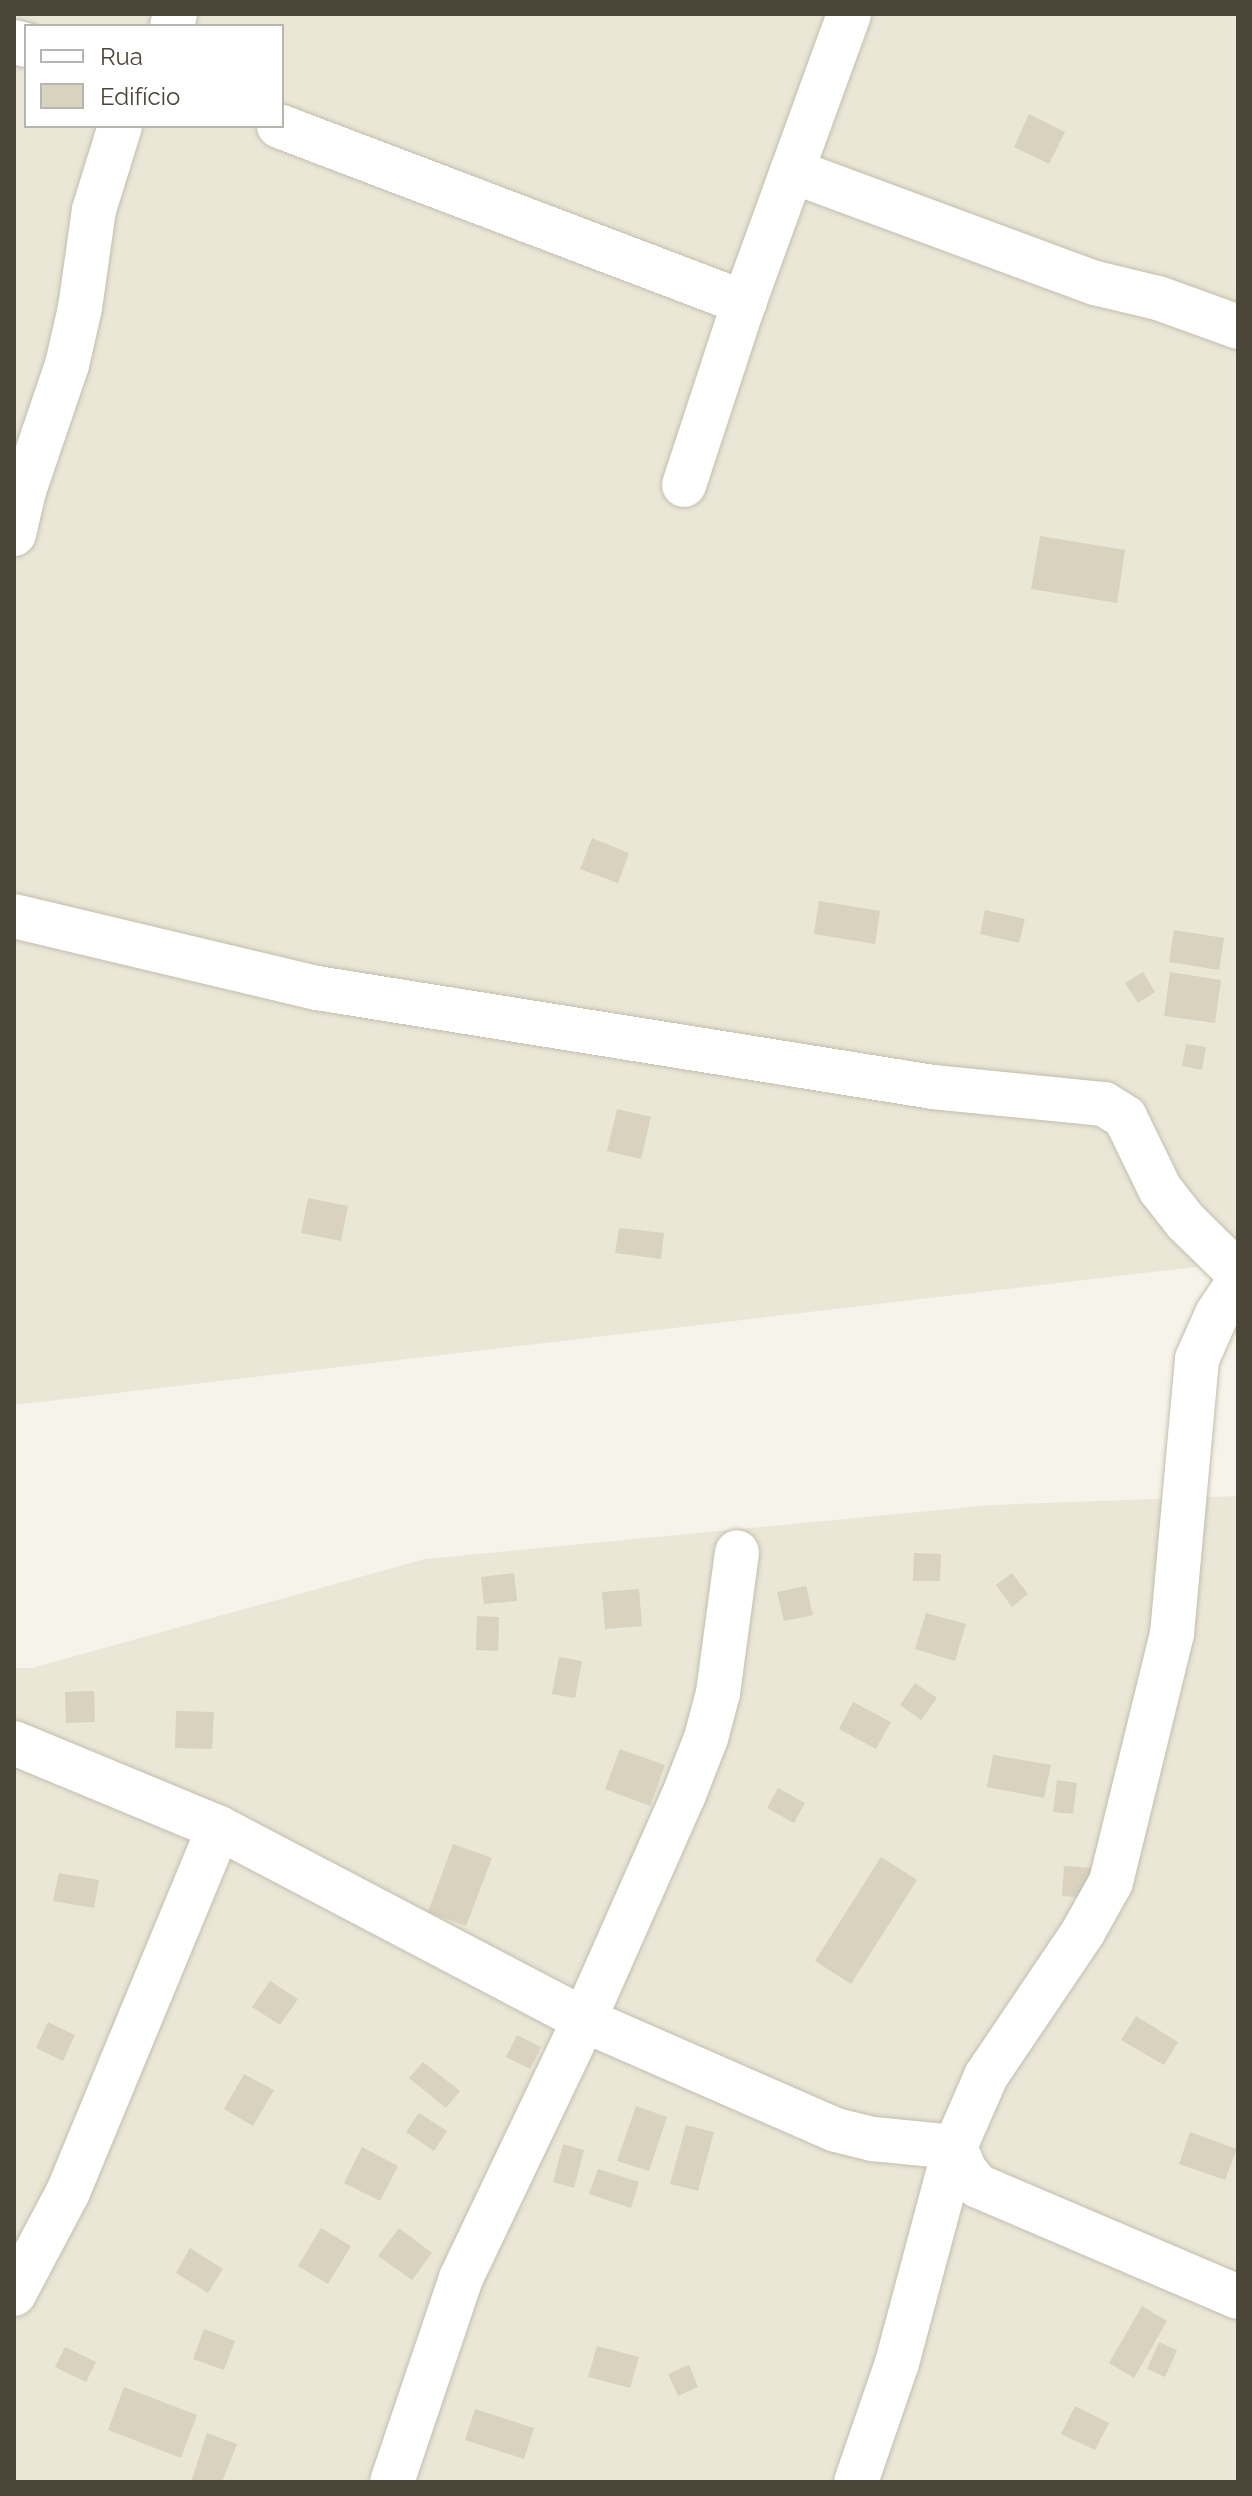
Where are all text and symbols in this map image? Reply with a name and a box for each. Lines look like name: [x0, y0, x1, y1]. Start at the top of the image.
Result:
legend: [24, 24, 284, 128]
text: Rua: [100, 42, 143, 71]
text: Edifício: [100, 82, 180, 111]

